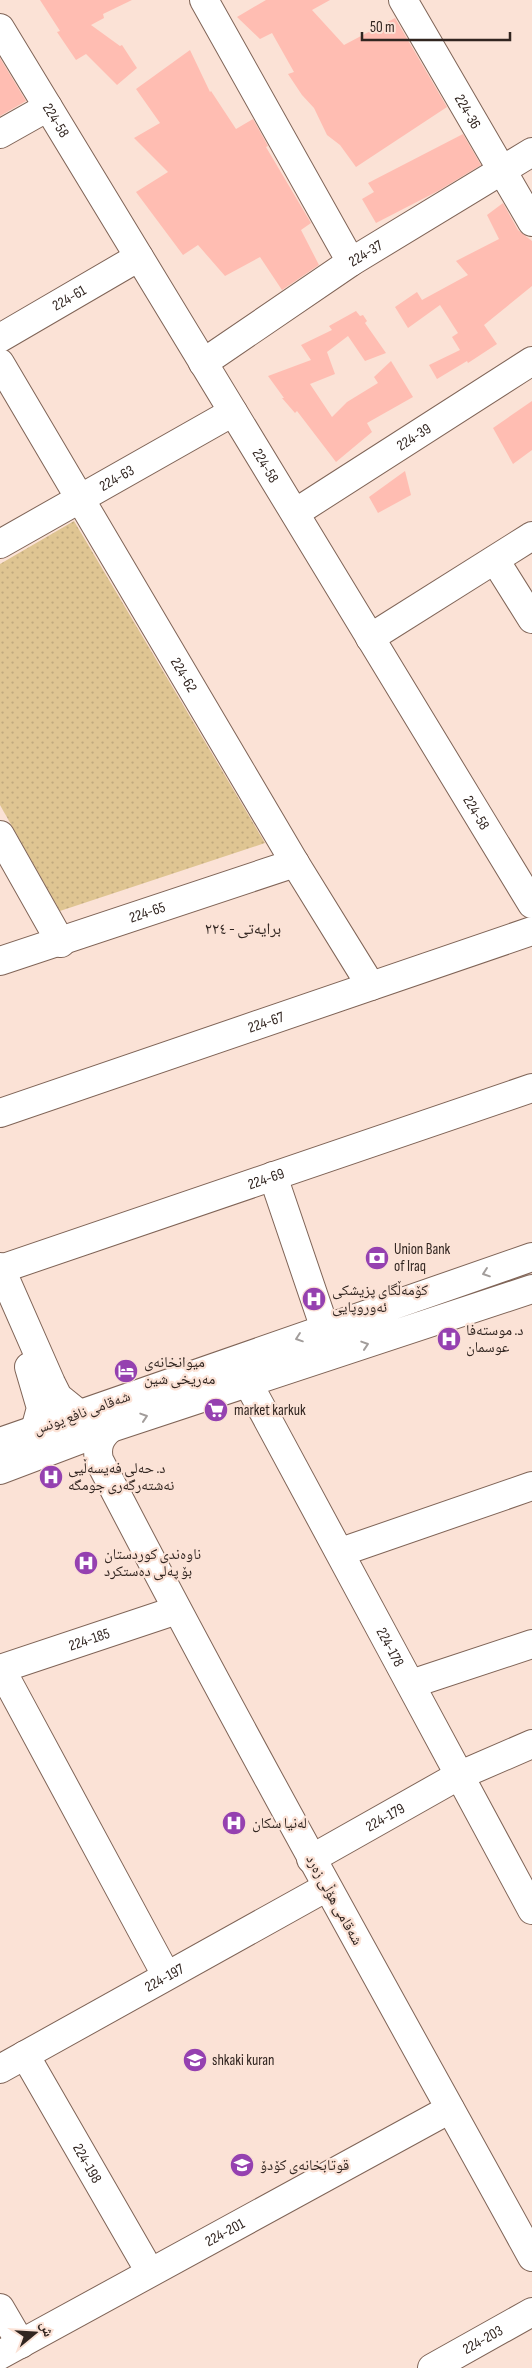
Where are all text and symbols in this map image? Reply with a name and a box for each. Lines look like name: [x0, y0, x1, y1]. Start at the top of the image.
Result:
scale bar: [362, 10, 510, 42]
text: 50 m: [370, 18, 395, 37]
street label: 224-36: [450, 91, 485, 132]
street label: 224-58: [38, 100, 74, 141]
street label: 224-37: [345, 236, 386, 271]
street label: 224-61: [49, 280, 90, 315]
street label: 224-39: [393, 419, 434, 455]
street label: 224-58: [248, 445, 283, 486]
street label: 224-63: [96, 461, 137, 495]
street label: 224-62: [166, 654, 202, 696]
street label: 224-58: [459, 792, 494, 833]
street label: 224-65: [127, 897, 168, 927]
district label: برایەتی - ٢٢٤: [205, 920, 281, 939]
street label: 224-67: [245, 1007, 286, 1037]
street label: 224-69: [245, 1164, 287, 1194]
place label: Union Bank of Iraq: [394, 1240, 451, 1276]
bank icon: Union Bank of Iraq: [364, 1245, 390, 1271]
one-way arrow: [482, 1267, 491, 1277]
place label: کۆمەڵگای پزیشکی ئەوروپایی: [332, 1280, 428, 1317]
hospital icon: کۆمەڵگای پزیشکی ئەوروپایی: [301, 1286, 327, 1312]
place label: د. موستەفا عوسمان: [466, 1321, 523, 1357]
hospital icon: د. موستەفا عوسمان: [436, 1326, 462, 1352]
one-way arrow: [296, 1332, 304, 1342]
one-way arrow: [360, 1340, 369, 1350]
place label: میوانخانەی مەریخی شین: [144, 1353, 215, 1389]
hotel icon: میوانخانەی مەریخی شین: [113, 1358, 139, 1384]
street label: شەقامی نافع یونس: [31, 1387, 133, 1439]
supermarket icon: market karkuk: [203, 1397, 229, 1423]
place label: market karkuk: [234, 1401, 306, 1420]
one-way arrow: [140, 1413, 148, 1423]
place label: د. حەلی فەیسەڵیی نەشتەرگەری جومگە: [68, 1458, 174, 1495]
hospital icon: د. حەلی فەیسەڵیی نەشتەرگەری جومگە: [38, 1464, 64, 1490]
place label: ناوەندی کوردستان بۆ پەلی دەستکرد: [104, 1545, 201, 1581]
hospital icon: ناوەندی کوردستان بۆ پەلی دەستکرد: [73, 1550, 99, 1576]
street label: 224-185: [66, 1624, 112, 1655]
street label: 224-178: [372, 1624, 409, 1670]
street label: 224-179: [362, 1799, 408, 1836]
hospital icon: لەنیا سکان: [221, 1810, 247, 1836]
place label: لەنیا سکان: [252, 1814, 307, 1833]
street label: شەقامی هۆڵی زەرد: [301, 1851, 367, 1949]
street label: 224-197: [141, 1959, 187, 1996]
school or university icon: shkaki kuran: [182, 2047, 208, 2073]
place label: shkaki kuran: [212, 2051, 274, 2070]
street label: 224-198: [69, 2140, 106, 2187]
school or university icon: قوتابخانەی کۆدۆ: [229, 2152, 255, 2178]
place label: قوتابخانەی کۆدۆ: [260, 2156, 349, 2175]
street label: 224-201: [202, 2213, 248, 2251]
north arrow: [10, 2308, 60, 2358]
text: ش: [37, 2319, 57, 2339]
street label: 224-203: [459, 2321, 506, 2359]

